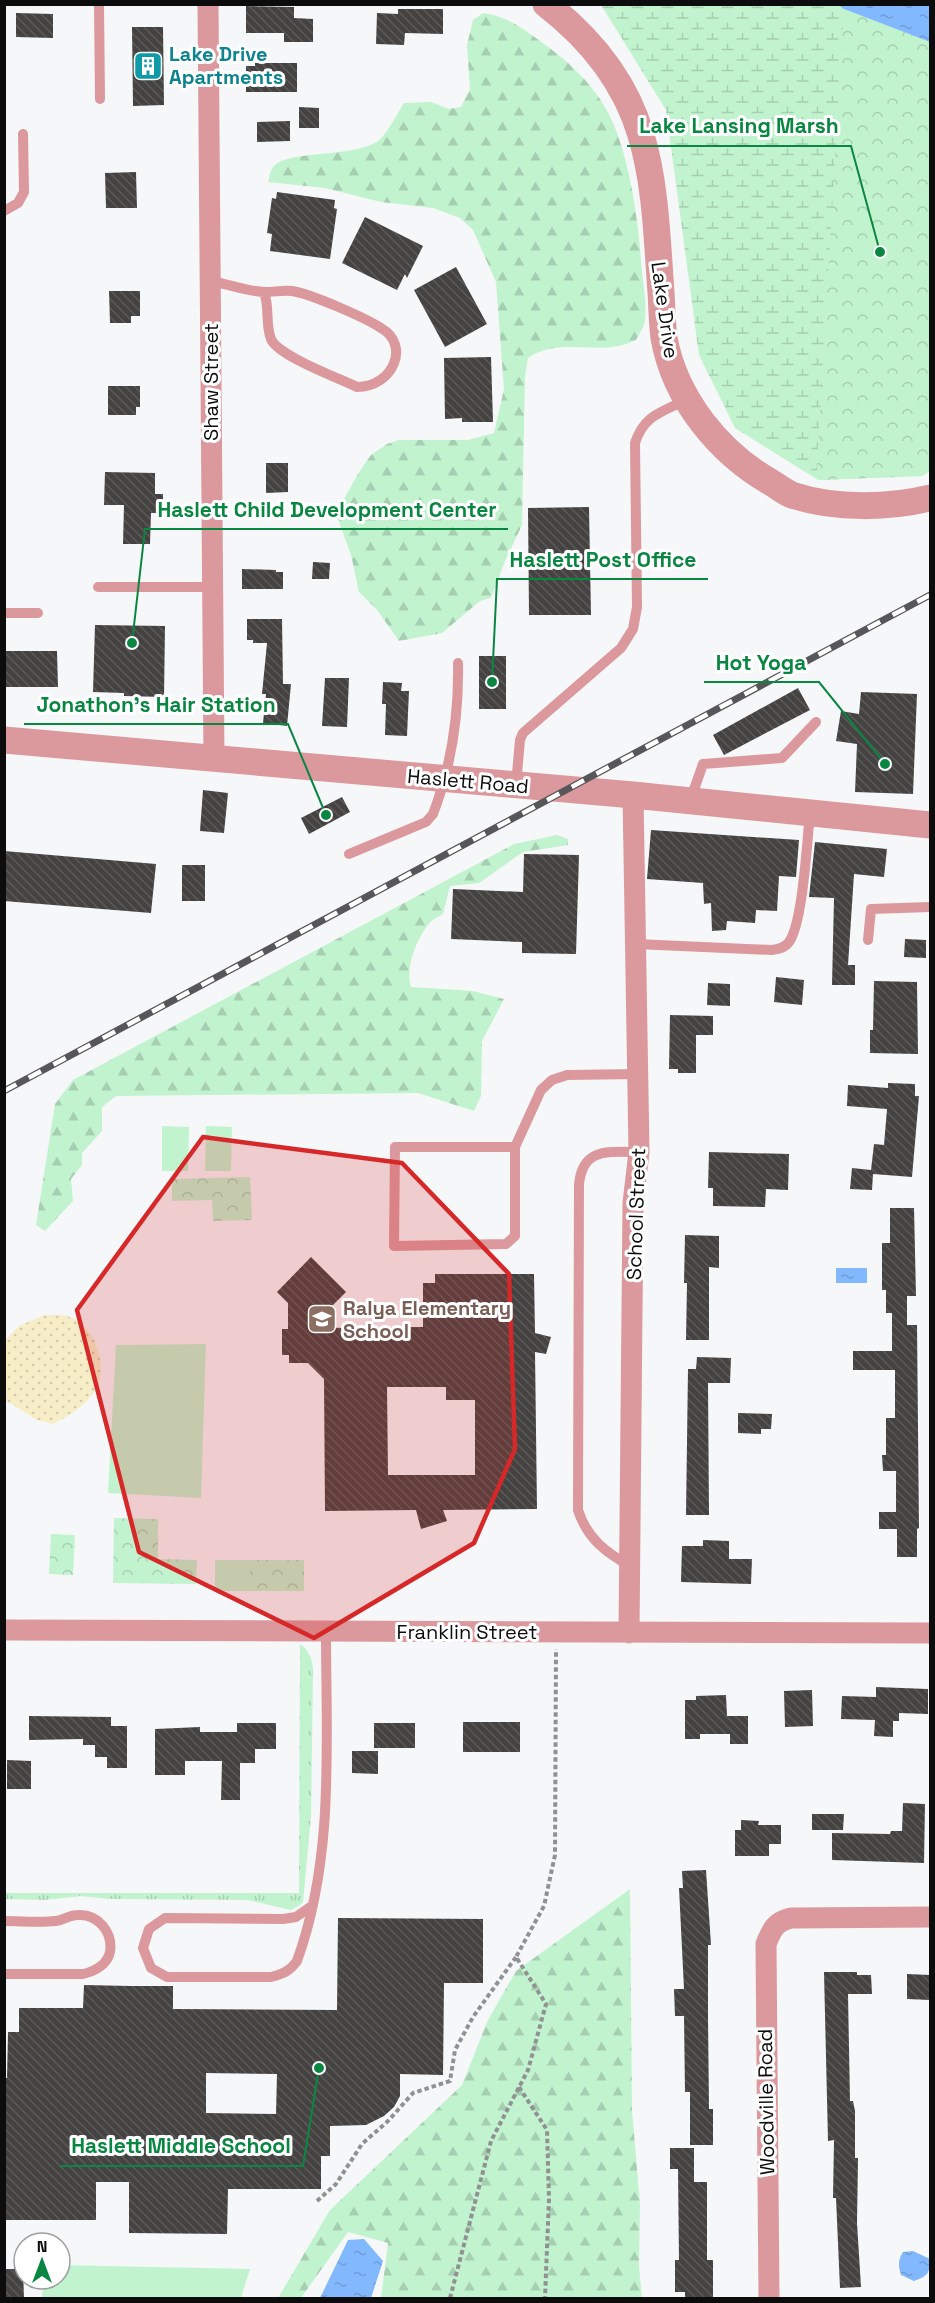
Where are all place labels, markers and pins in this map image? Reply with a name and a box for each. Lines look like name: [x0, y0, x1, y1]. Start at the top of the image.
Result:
place label: Lake Drive Apartments: [169, 41, 283, 90]
building icon: Lake Drive Apartments: [132, 50, 164, 82]
callout: Lake Lansing Marsh: [627, 107, 851, 146]
callout: Haslett Child Development Center: [145, 490, 508, 529]
callout: Haslett Post Office: [497, 540, 708, 579]
callout: Hot Yoga: [704, 643, 819, 682]
callout: Jonathon's Hair Station: [24, 685, 288, 724]
place label: Ralya Elementary School: [343, 1295, 511, 1344]
school or university icon: Ralya Elementary School: [306, 1303, 338, 1335]
callout: Haslett Middle School: [60, 2127, 303, 2166]

